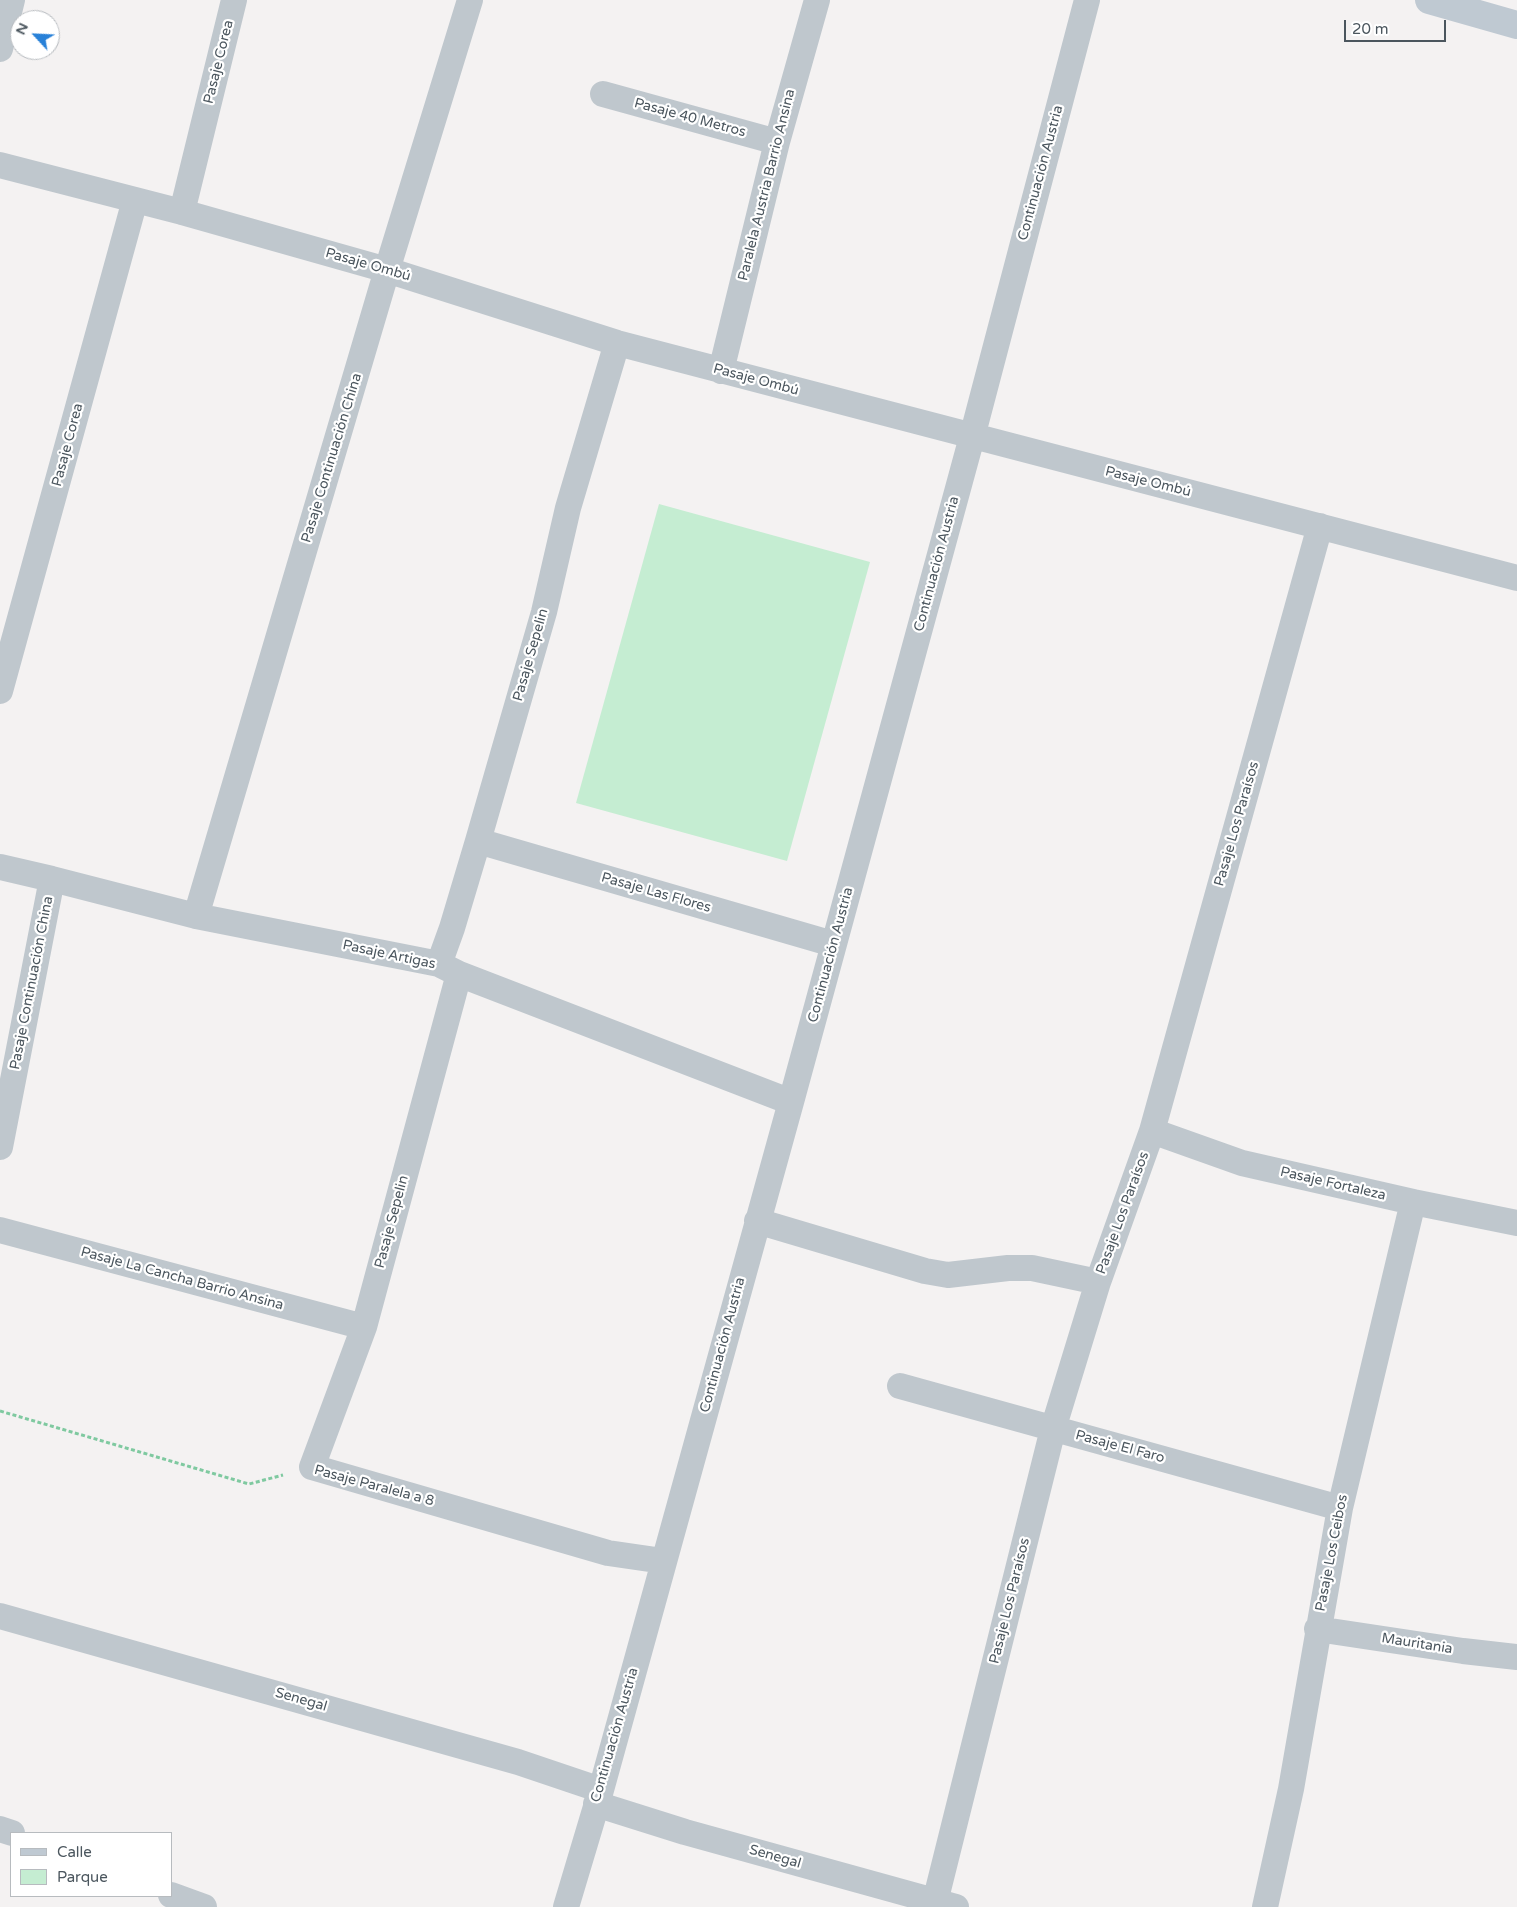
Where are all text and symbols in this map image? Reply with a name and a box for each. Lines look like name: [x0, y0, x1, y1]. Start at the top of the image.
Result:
north arrow: [10, 10, 60, 60]
scale bar: [1347, 10, 1450, 42]
street label: Pasaje Corea: [200, 18, 238, 106]
text: N: [12, 20, 32, 38]
text: 20 m: [1352, 20, 1389, 38]
street label: Paralela Austria Barrio Ansina: [735, 87, 799, 283]
street label: Pasaje 40 Metros: [632, 95, 748, 141]
street label: Continuación Austria: [1015, 104, 1067, 242]
street label: Pasaje Ombú: [323, 245, 413, 285]
street label: Pasaje Ombú: [711, 360, 801, 400]
street label: Pasaje Continuación China: [298, 371, 366, 545]
street label: Pasaje Corea: [49, 401, 87, 489]
street label: Pasaje Ombú: [1103, 463, 1193, 501]
street label: Continuación Austria: [911, 495, 963, 633]
street label: Pasaje Sepelin: [510, 607, 552, 703]
street label: Pasaje Los Paraísos: [1211, 760, 1263, 888]
street label: Pasaje Las Flores: [599, 869, 713, 917]
street label: Continuación Austria: [805, 886, 857, 1024]
street label: Pasaje Continuación China: [7, 895, 57, 1071]
street label: Pasaje Artigas: [341, 937, 437, 973]
street label: Pasaje Los Paraísos: [1093, 1149, 1153, 1277]
street label: Pasaje Fortaleza: [1279, 1164, 1387, 1204]
street label: Pasaje Sepelin: [372, 1174, 412, 1270]
street label: Pasaje La Cancha Barrio Ansina: [79, 1244, 285, 1314]
street label: Continuación Austria: [697, 1276, 749, 1414]
street label: Pasaje El Faro: [1074, 1427, 1166, 1467]
street label: Pasaje Paralela a 8: [312, 1462, 436, 1510]
street label: Pasaje Los Ceibos: [1312, 1493, 1352, 1613]
street label: Pasaje Los Paraísos: [986, 1536, 1034, 1666]
street label: Mauritania: [1380, 1630, 1454, 1658]
street label: Continuación Austria: [588, 1666, 642, 1804]
street label: Senegal: [273, 1685, 329, 1715]
legend: [10, 1832, 172, 1897]
street label: Senegal: [747, 1842, 803, 1872]
text: Calle: [57, 1843, 92, 1861]
text: Parque: [57, 1868, 108, 1886]

